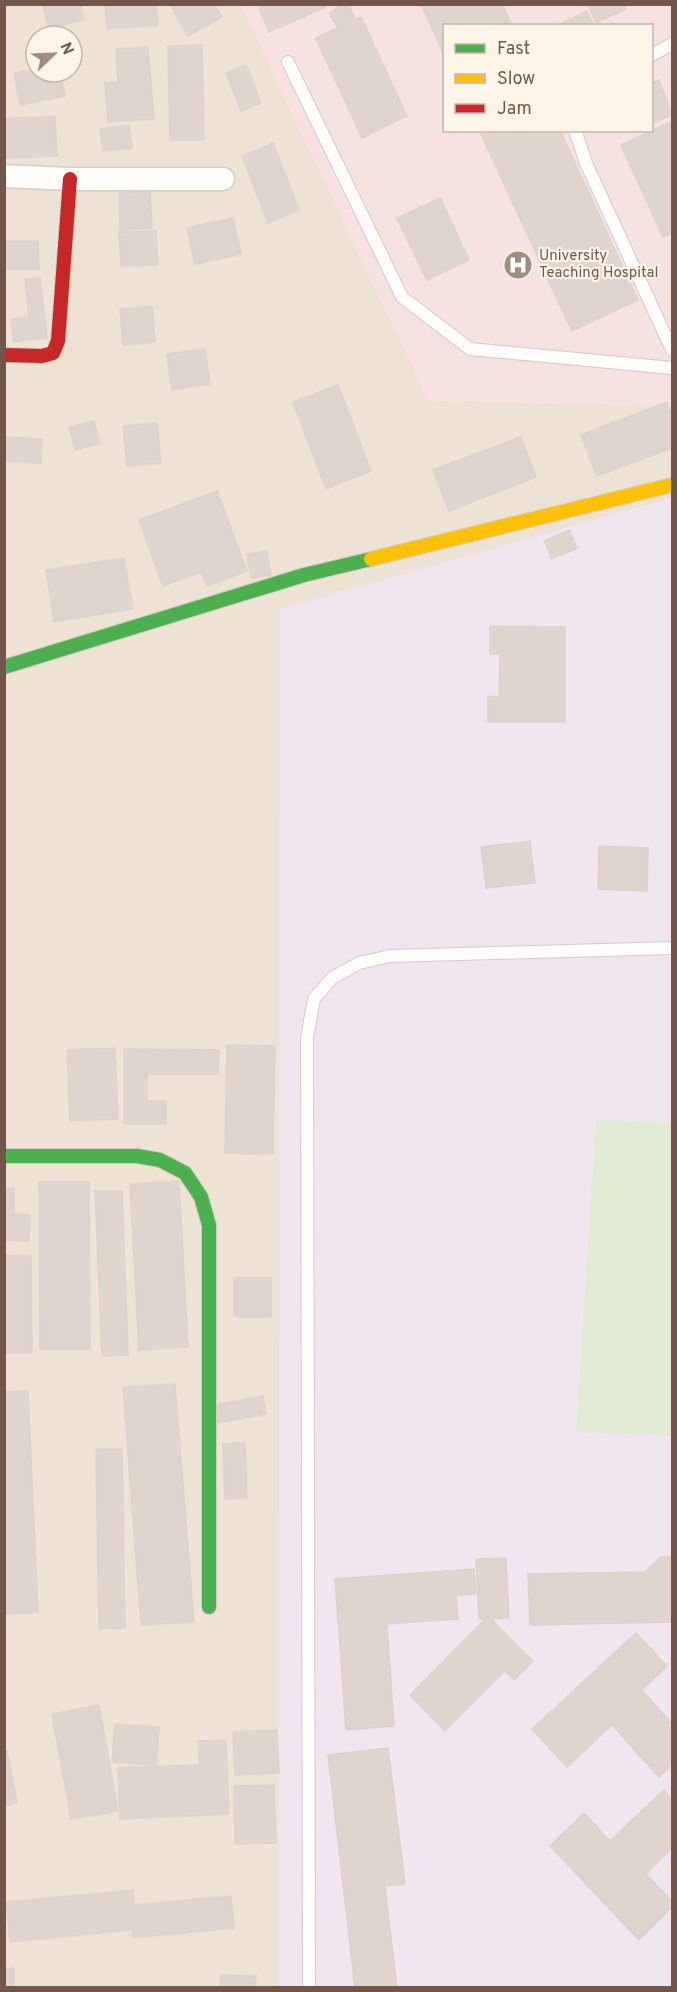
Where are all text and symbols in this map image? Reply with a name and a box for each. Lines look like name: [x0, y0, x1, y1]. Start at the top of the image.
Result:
north arrow: [24, 24, 84, 84]
legend: [443, 24, 653, 132]
text: Fast: [497, 38, 530, 61]
text: N: [55, 40, 77, 58]
text: Slow: [497, 68, 535, 91]
text: Jam: [497, 98, 532, 121]
place label: University Teaching Hospital: [539, 247, 658, 283]
hospital icon: University Teaching Hospital: [502, 249, 534, 281]

